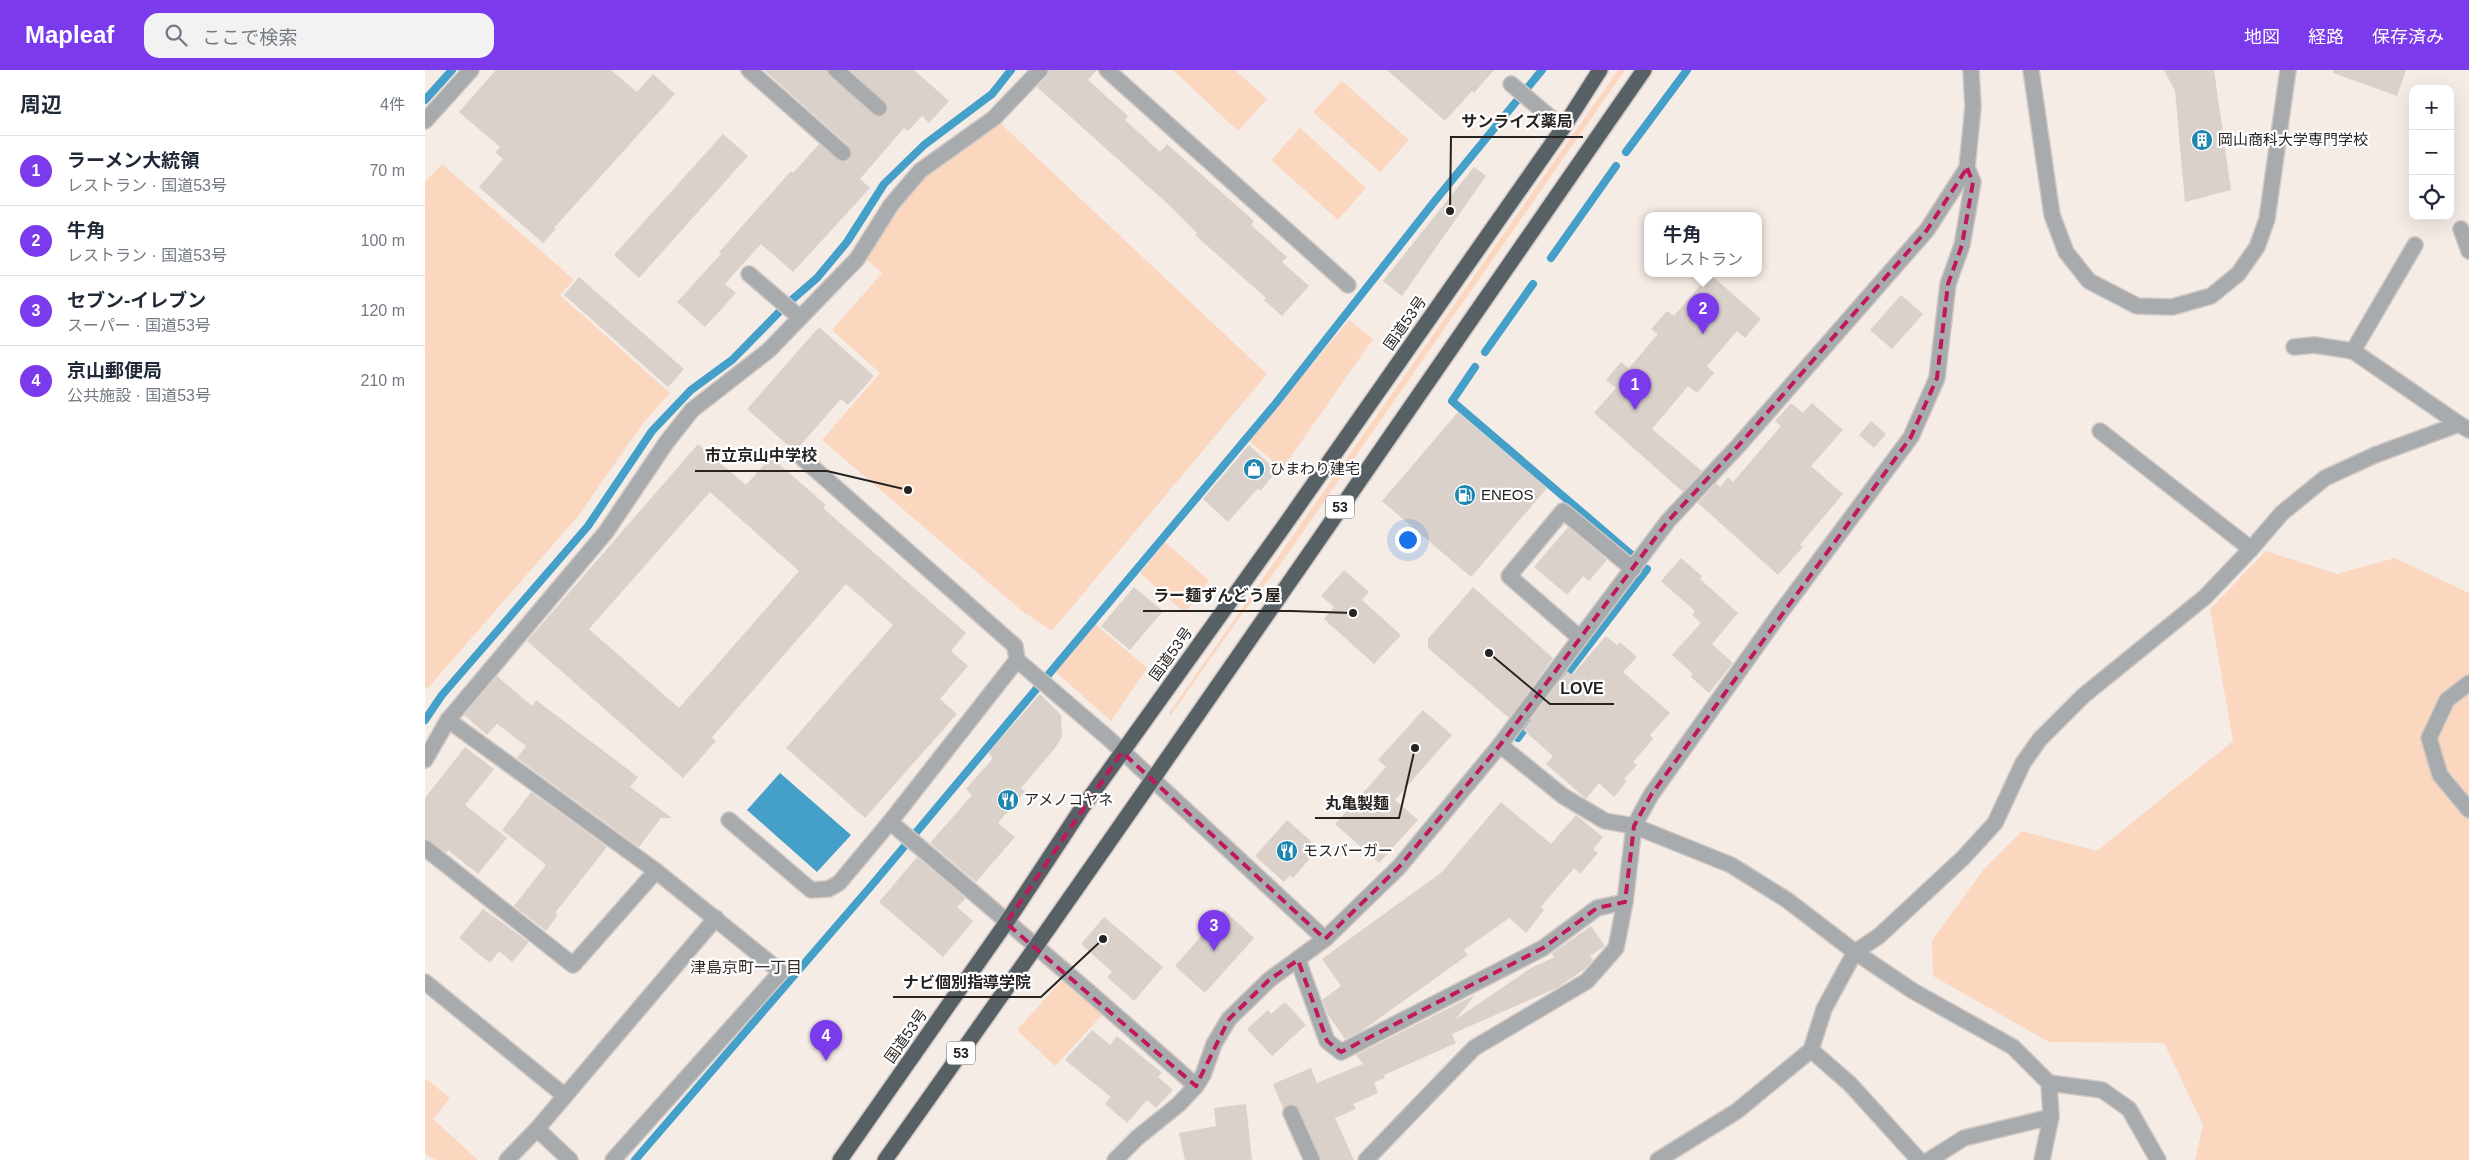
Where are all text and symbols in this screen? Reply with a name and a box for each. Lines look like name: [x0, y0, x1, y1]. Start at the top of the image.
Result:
search box: [144, 13, 494, 58]
text: Mapleaf: [25, 21, 114, 48]
icon: search: [162, 21, 190, 49]
text: ここで検索: [202, 27, 297, 48]
text: 地図: [2244, 27, 2280, 47]
text: 経路: [2308, 27, 2344, 47]
text: 保存済み: [2372, 27, 2444, 47]
map controls: [2409, 85, 2454, 220]
button: +: [2409, 85, 2454, 130]
text: 周辺: [20, 93, 62, 116]
text: 4件: [380, 96, 405, 113]
callout: サンライズ薬局: [1451, 106, 1583, 137]
text: サンライズ薬局: [1461, 113, 1573, 130]
building icon: 岡山商科大学専門学校: [2190, 128, 2214, 152]
button: −: [2409, 130, 2454, 175]
place label: 岡山商科大学専門学校: [2218, 131, 2368, 148]
text: ラーメン大統領: [67, 150, 199, 171]
text: 1: [32, 162, 40, 179]
text: 70 m: [369, 162, 405, 179]
button: locate: [2409, 175, 2454, 220]
text: レストラン · 国道53号: [67, 177, 227, 194]
popup: [1644, 212, 1762, 277]
text: 牛角: [67, 220, 105, 241]
text: 牛角: [1663, 224, 1701, 245]
text: 2: [32, 232, 40, 249]
text: 100 m: [361, 232, 405, 249]
text: レストラン · 国道53号: [67, 247, 227, 264]
text: レストラン: [1663, 251, 1743, 268]
text: セブン-イレブン: [67, 290, 206, 311]
street label: 国道53号: [1380, 293, 1429, 353]
pin: 2: [1687, 293, 1719, 334]
text: 3: [32, 302, 40, 319]
text: 120 m: [361, 302, 405, 319]
text: スーパー · 国道53号: [67, 317, 211, 334]
text: 京山郵便局: [67, 360, 162, 381]
pin: 1: [1619, 369, 1651, 410]
text: 4: [32, 372, 40, 389]
text: 210 m: [361, 372, 405, 389]
text: 公共施設 · 国道53号: [67, 387, 211, 404]
callout: 市立京山中学校: [695, 440, 827, 471]
text: 市立京山中学校: [705, 447, 817, 464]
shop icon: ひまわり建宅: [1242, 457, 1266, 481]
place label: ひまわり建宅: [1270, 460, 1360, 477]
fuel station icon: ENEOS: [1453, 483, 1477, 507]
place label: ENEOS: [1481, 486, 1534, 503]
road number: 53: [1326, 496, 1354, 518]
your location: [1395, 527, 1421, 553]
callout: ラー麺ずんどう屋: [1143, 580, 1291, 611]
text: ラー麺ずんどう屋: [1153, 587, 1281, 604]
street label: 国道53号: [1146, 624, 1196, 684]
callout: LOVE: [1550, 673, 1614, 704]
text: LOVE: [1560, 680, 1604, 697]
callout: 丸亀製麺: [1315, 787, 1399, 818]
restaurant icon: アメノコヤネ: [996, 788, 1020, 812]
place label: アメノコヤネ: [1024, 791, 1113, 808]
text: 丸亀製麺: [1325, 794, 1389, 812]
restaurant icon: モスバーガー: [1275, 839, 1299, 863]
place label: モスバーガー: [1303, 842, 1393, 859]
pin: 3: [1198, 910, 1230, 951]
district label: 津島京町一丁目: [690, 959, 802, 976]
callout: ナビ個別指導学院: [893, 966, 1041, 997]
text: ナビ個別指導学院: [903, 973, 1031, 991]
street label: 国道53号: [881, 1006, 930, 1066]
pin: 4: [810, 1020, 842, 1061]
road number: 53: [947, 1041, 975, 1064]

